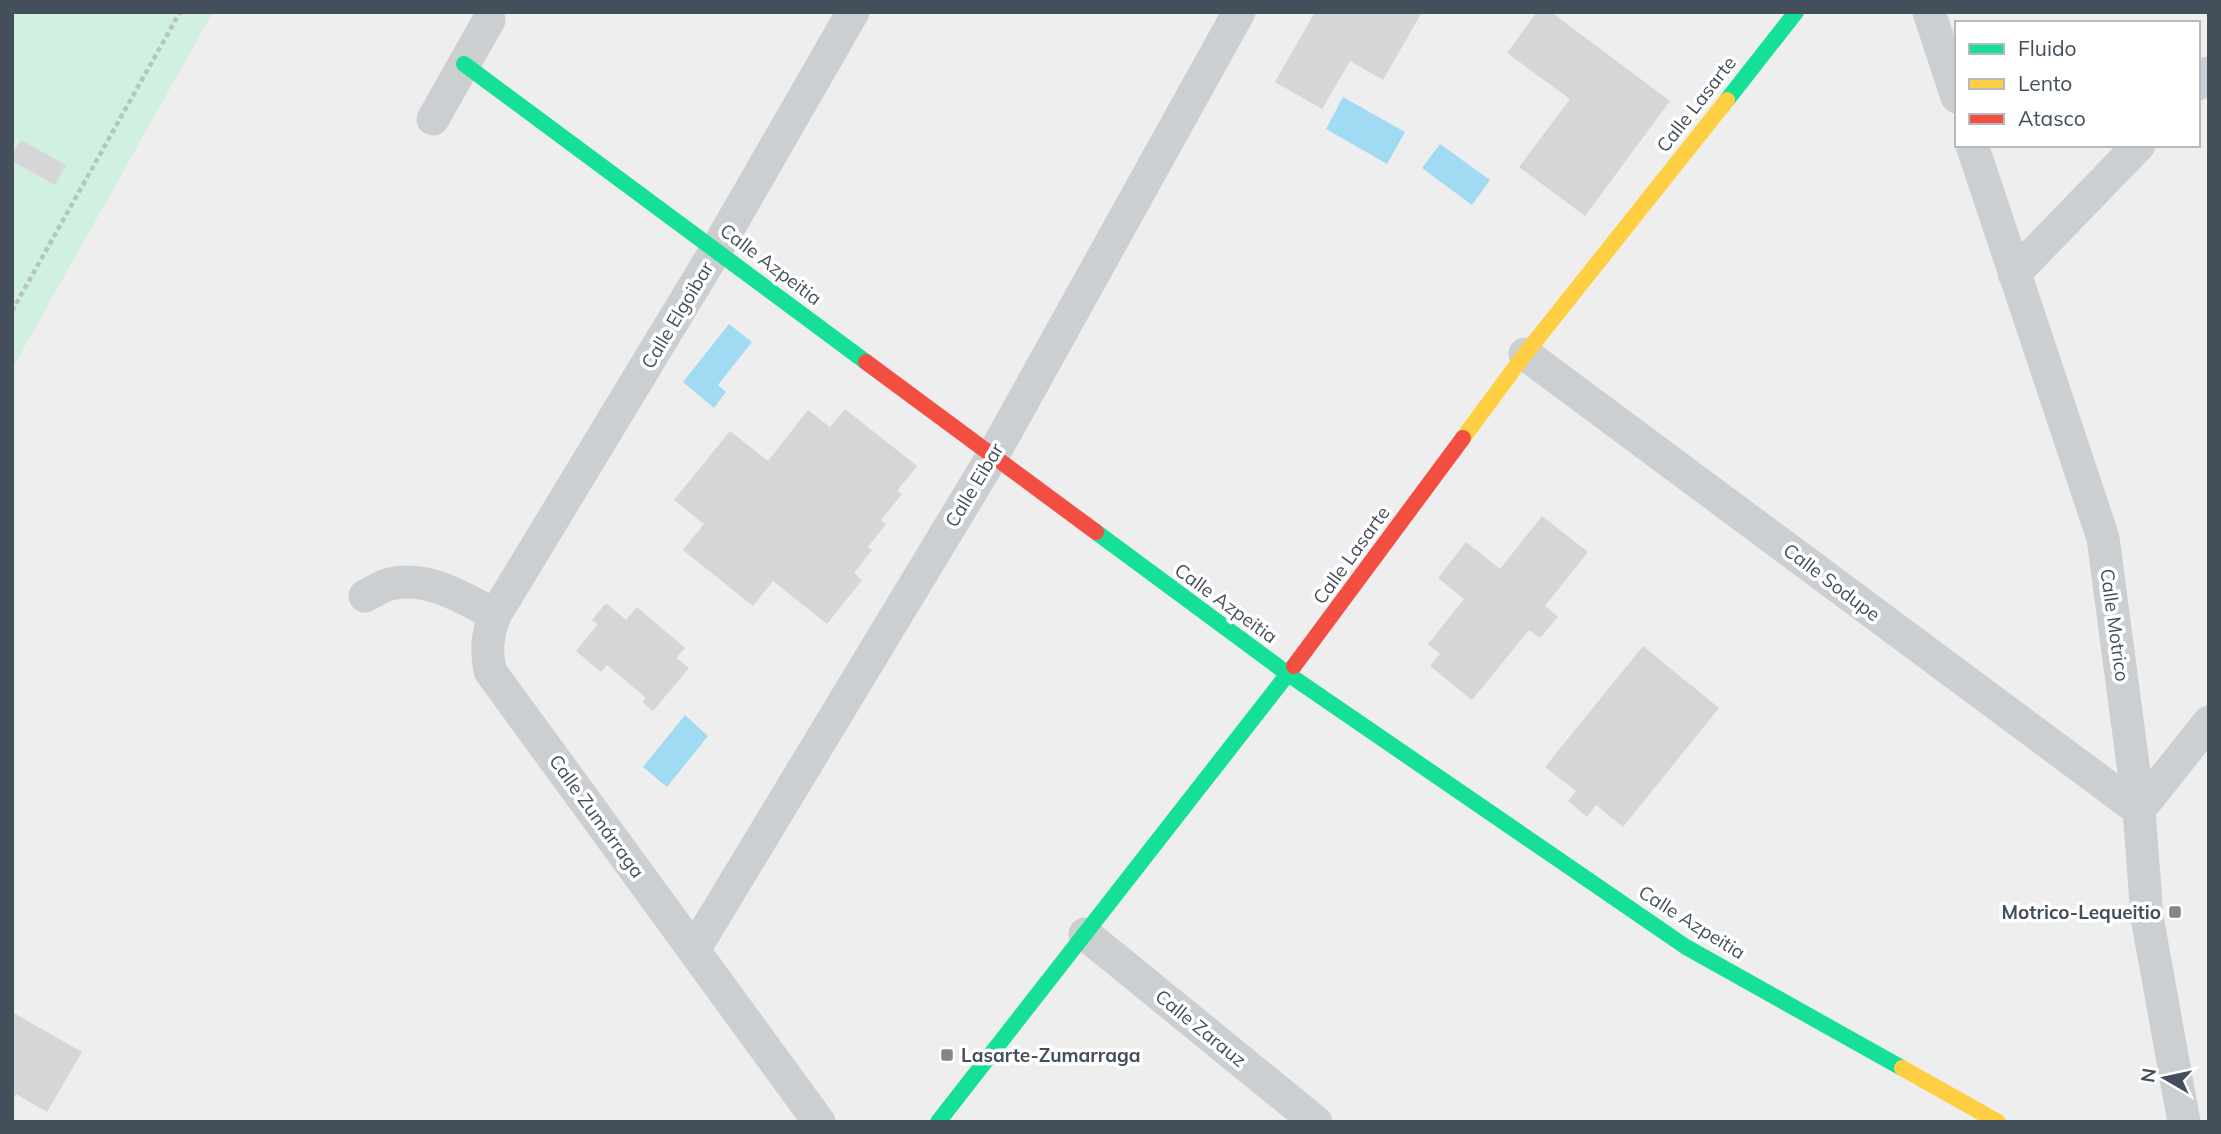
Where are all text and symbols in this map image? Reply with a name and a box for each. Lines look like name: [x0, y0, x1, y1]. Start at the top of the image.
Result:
legend: [1955, 21, 2200, 147]
text: Fluido: [2018, 35, 2077, 61]
street label: Calle Lasarte: [1651, 51, 1741, 157]
text: Lento: [2018, 70, 2072, 96]
text: Atasco: [2018, 105, 2086, 131]
street label: Calle Azpeitia: [715, 218, 827, 310]
street label: Calle Elgoibar: [636, 257, 718, 373]
street label: Calle Eibar: [940, 439, 1008, 531]
street label: Calle Lasarte: [1307, 501, 1395, 609]
street label: Calle Sodupe: [1779, 538, 1885, 626]
street label: Calle Azpeitia: [1170, 558, 1282, 648]
street label: Calle Motrico: [2095, 567, 2135, 683]
street label: Calle Zumárraga: [544, 750, 650, 882]
street label: Calle Azpeitia: [1634, 880, 1750, 964]
place label: Motrico-Lequeitio: [2002, 900, 2161, 924]
marker: Motrico-Lequeitio: [2167, 904, 2183, 920]
street label: Calle Zarauz: [1151, 984, 1251, 1072]
place label: Lasarte-Zumarraga: [961, 1043, 1141, 1067]
north arrow: [2130, 1043, 2200, 1113]
marker: Lasarte-Zumarraga: [939, 1047, 955, 1063]
text: N: [2135, 1066, 2161, 1084]

